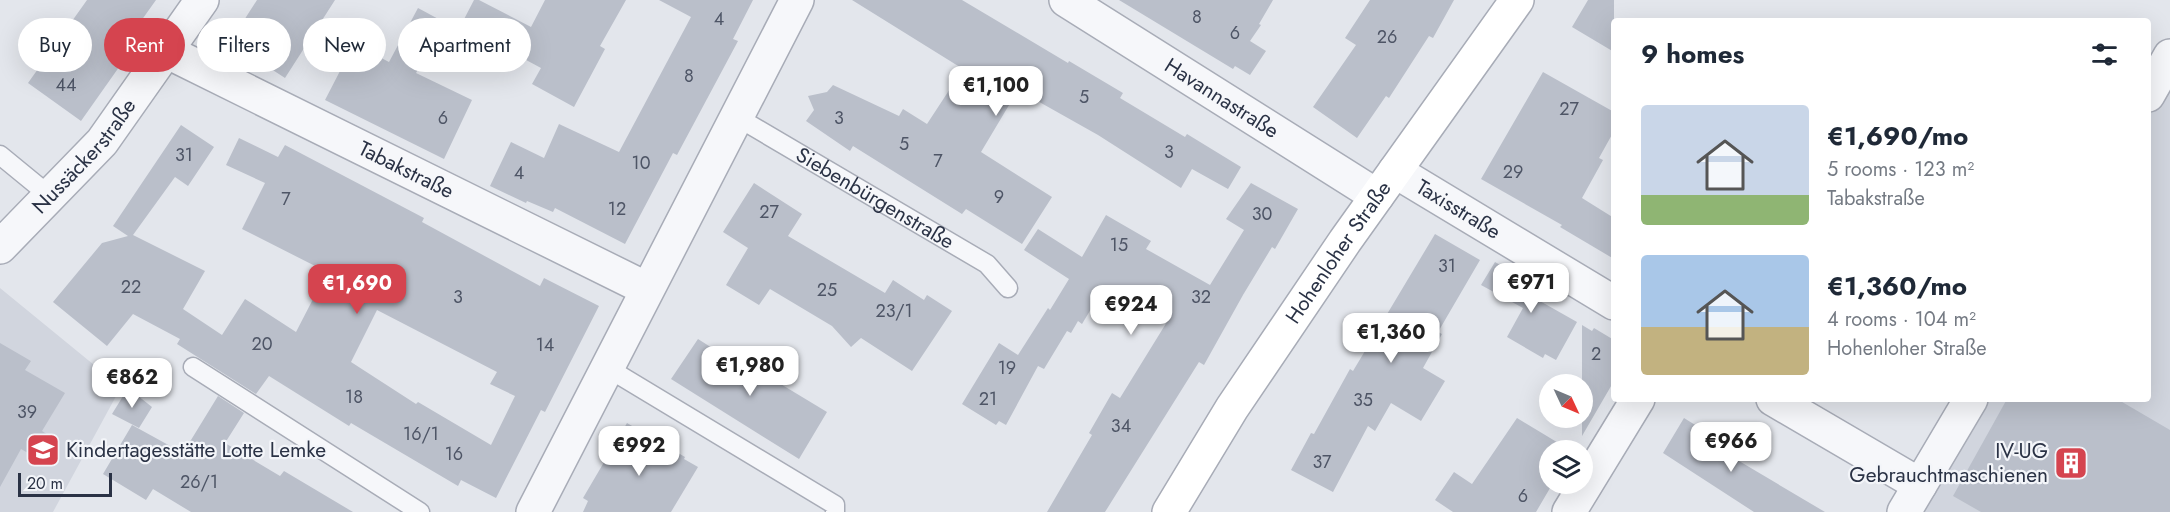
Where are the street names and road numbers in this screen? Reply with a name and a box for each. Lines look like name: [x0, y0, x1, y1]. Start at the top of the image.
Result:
street label: Havannastraße: [1159, 51, 1285, 146]
street label: Nussäckerstraße: [25, 92, 143, 221]
street label: Tabakstraße: [354, 134, 459, 206]
street label: Siebenbürgenstraße: [790, 140, 960, 256]
street label: Taxisstraße: [1410, 172, 1507, 246]
street label: Hohenloher Straße: [1278, 175, 1398, 330]

